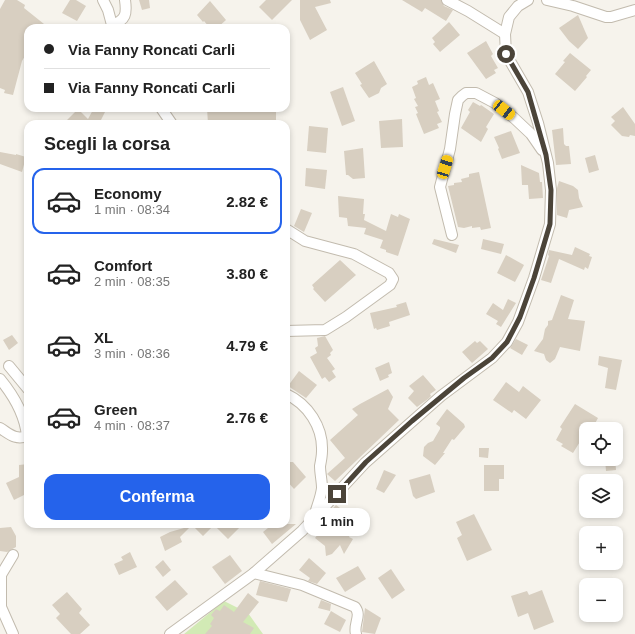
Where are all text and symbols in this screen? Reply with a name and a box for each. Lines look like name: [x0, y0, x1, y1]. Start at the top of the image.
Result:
text: Via Fanny Roncati Carli: [68, 41, 235, 58]
route start: [497, 45, 515, 63]
text: Via Fanny Roncati Carli: [68, 79, 235, 96]
car: [491, 98, 517, 122]
text: Scegli la corsa: [44, 134, 170, 154]
car: [436, 154, 454, 180]
icon: car: [46, 183, 82, 219]
text: Economy: [94, 185, 162, 202]
text: 2.82 €: [226, 193, 268, 210]
text: 1 min · 08:34: [94, 202, 170, 217]
icon: car: [46, 255, 82, 291]
text: Comfort: [94, 257, 152, 274]
text: 3.80 €: [226, 265, 268, 282]
text: 2 min · 08:35: [94, 274, 170, 289]
icon: car: [46, 327, 82, 363]
text: XL: [94, 329, 113, 346]
text: 4.79 €: [226, 337, 268, 354]
text: 3 min · 08:36: [94, 346, 170, 361]
icon: car: [46, 399, 82, 435]
text: Green: [94, 401, 137, 418]
text: 2.76 €: [226, 409, 268, 426]
text: 4 min · 08:37: [94, 418, 170, 433]
map controls: [579, 422, 623, 622]
button: locate: [579, 422, 623, 466]
button: Conferma: [44, 474, 270, 520]
button: layers: [579, 474, 623, 518]
route end: [328, 485, 346, 503]
callout: 1 min: [304, 508, 370, 536]
text: 1 min: [320, 514, 354, 529]
button: +: [579, 526, 623, 570]
button: −: [579, 578, 623, 622]

